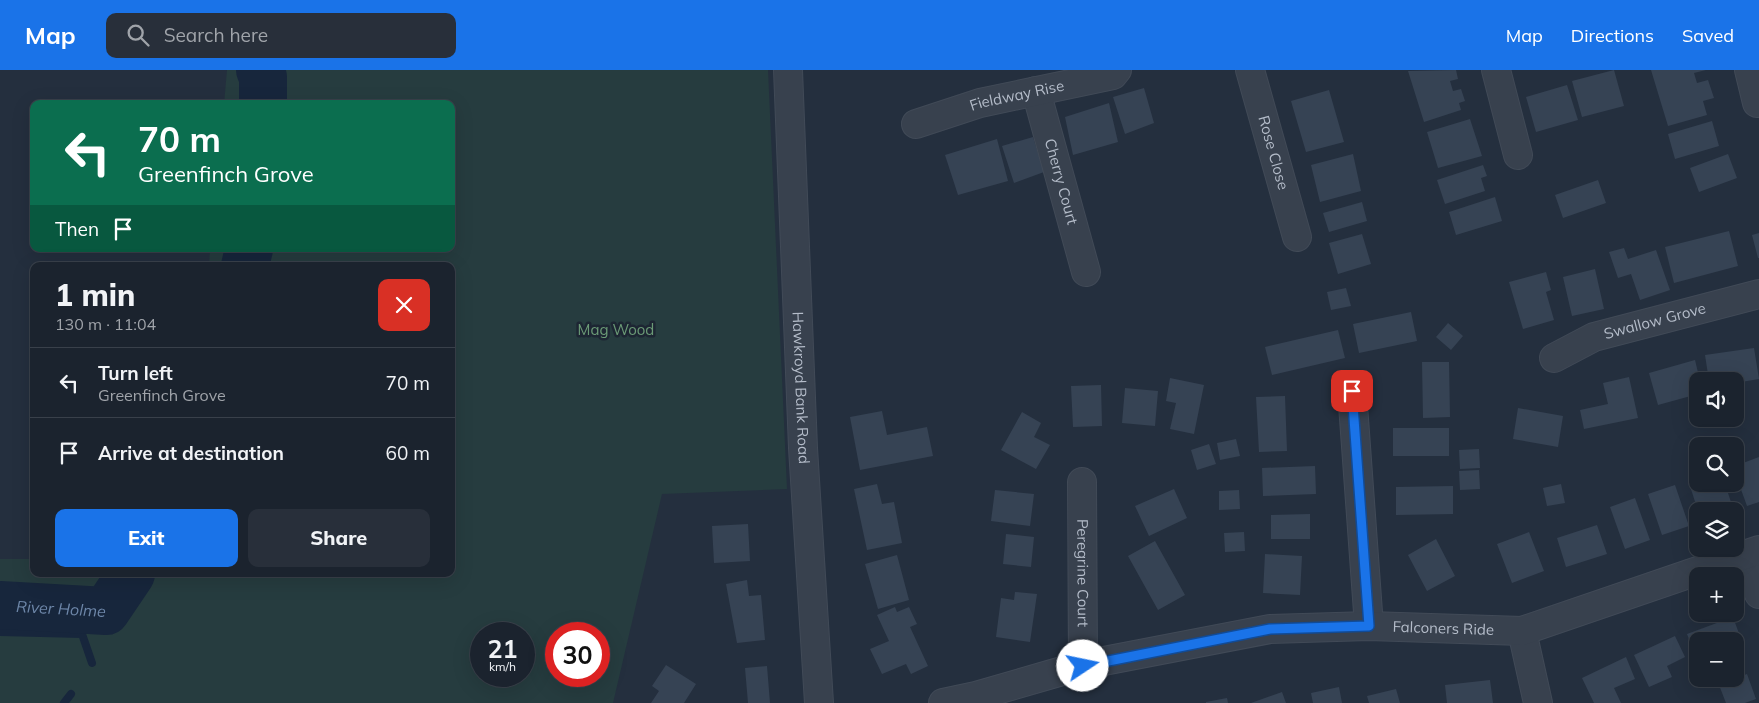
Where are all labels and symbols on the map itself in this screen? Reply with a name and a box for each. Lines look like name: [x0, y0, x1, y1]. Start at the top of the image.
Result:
street label: Fieldway Rise: [967, 76, 1066, 115]
street label: Rose Close: [1254, 113, 1293, 192]
street label: Cherry Court: [1041, 136, 1082, 227]
street label: Swallow Grove: [1602, 298, 1708, 343]
street label: Hawkroyd Bank Road: [789, 311, 814, 464]
park label: Mag Wood: [578, 320, 654, 339]
pin: [1331, 370, 1373, 412]
street label: Peregrine Court: [1073, 519, 1093, 627]
water label: River Holme: [15, 596, 107, 621]
street label: Falconers Ride: [1392, 617, 1494, 639]
speed limit sign: 30: [545, 622, 610, 687]
position arrow: [1056, 639, 1108, 691]

